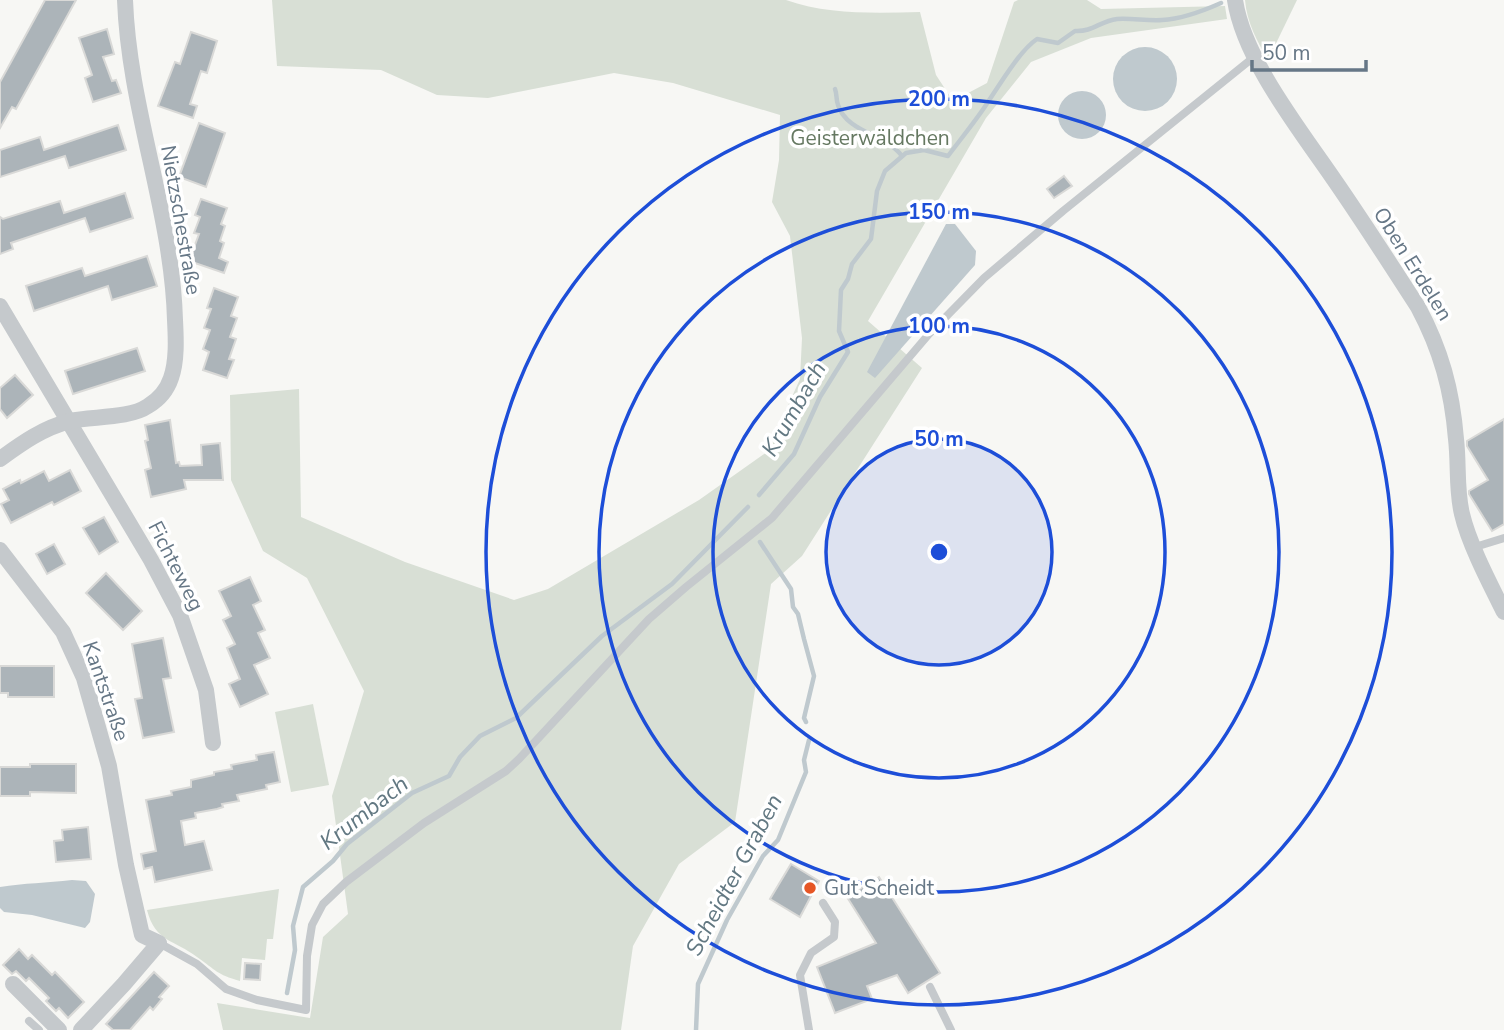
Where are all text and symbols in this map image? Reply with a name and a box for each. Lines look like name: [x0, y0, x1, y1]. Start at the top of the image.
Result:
scale bar: [1252, 28, 1366, 72]
text: 50 m: [1262, 39, 1311, 67]
text: 200 m: [908, 85, 970, 113]
park label: Geisterwäldchen: [790, 124, 950, 152]
street label: Nietzschestraße: [154, 143, 208, 297]
text: 150 m: [908, 198, 970, 226]
street label: Oben Erdelen: [1367, 202, 1459, 326]
text: 100 m: [908, 312, 970, 340]
water label: Krumbach: [754, 356, 834, 462]
text: 50 m: [914, 425, 964, 453]
street label: Fichteweg: [141, 516, 211, 616]
centre of rings: [927, 540, 951, 564]
street label: Kantstraße: [76, 638, 136, 744]
water label: Krumbach: [313, 769, 415, 857]
water label: Scheidter Graben: [678, 789, 790, 961]
place label: Gut Scheidt: [824, 874, 935, 902]
marker: Gut Scheidt: [802, 880, 818, 896]

